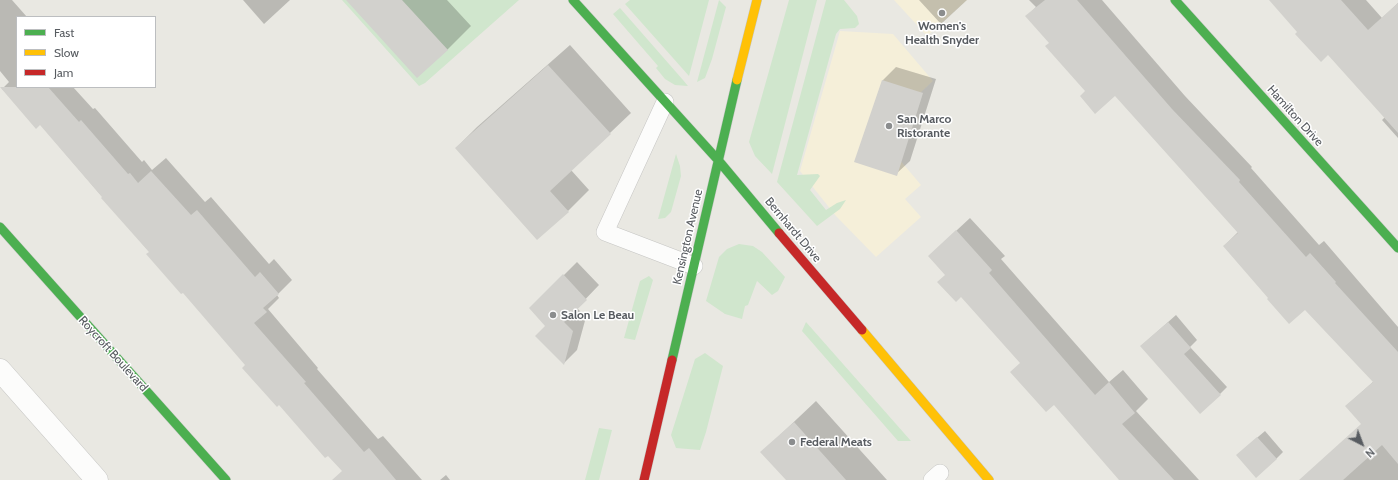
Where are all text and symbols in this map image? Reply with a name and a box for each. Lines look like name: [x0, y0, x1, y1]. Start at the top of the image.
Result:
marker: Women's Health Snyder: [937, 8, 947, 18]
legend: [16, 16, 156, 88]
place label: Women's Health Snyder: [905, 19, 979, 47]
text: Fast: [54, 25, 74, 40]
text: Slow: [54, 45, 79, 60]
text: Jam: [54, 65, 73, 80]
street label: Hamilton Drive: [1264, 83, 1326, 149]
place label: San Marco Ristorante: [897, 112, 951, 140]
marker: San Marco Ristorante: [884, 121, 894, 131]
street label: Kensington Avenue: [670, 188, 706, 286]
street label: Bernhardt Drive: [762, 195, 824, 265]
place label: Salon Le Beau: [561, 308, 634, 322]
marker: Salon Le Beau: [548, 310, 558, 320]
street label: Roycroft Boulevard: [75, 313, 151, 395]
north arrow: [1342, 424, 1382, 464]
place label: Federal Meats: [800, 435, 872, 449]
marker: Federal Meats: [787, 437, 797, 447]
text: N: [1362, 445, 1378, 461]

